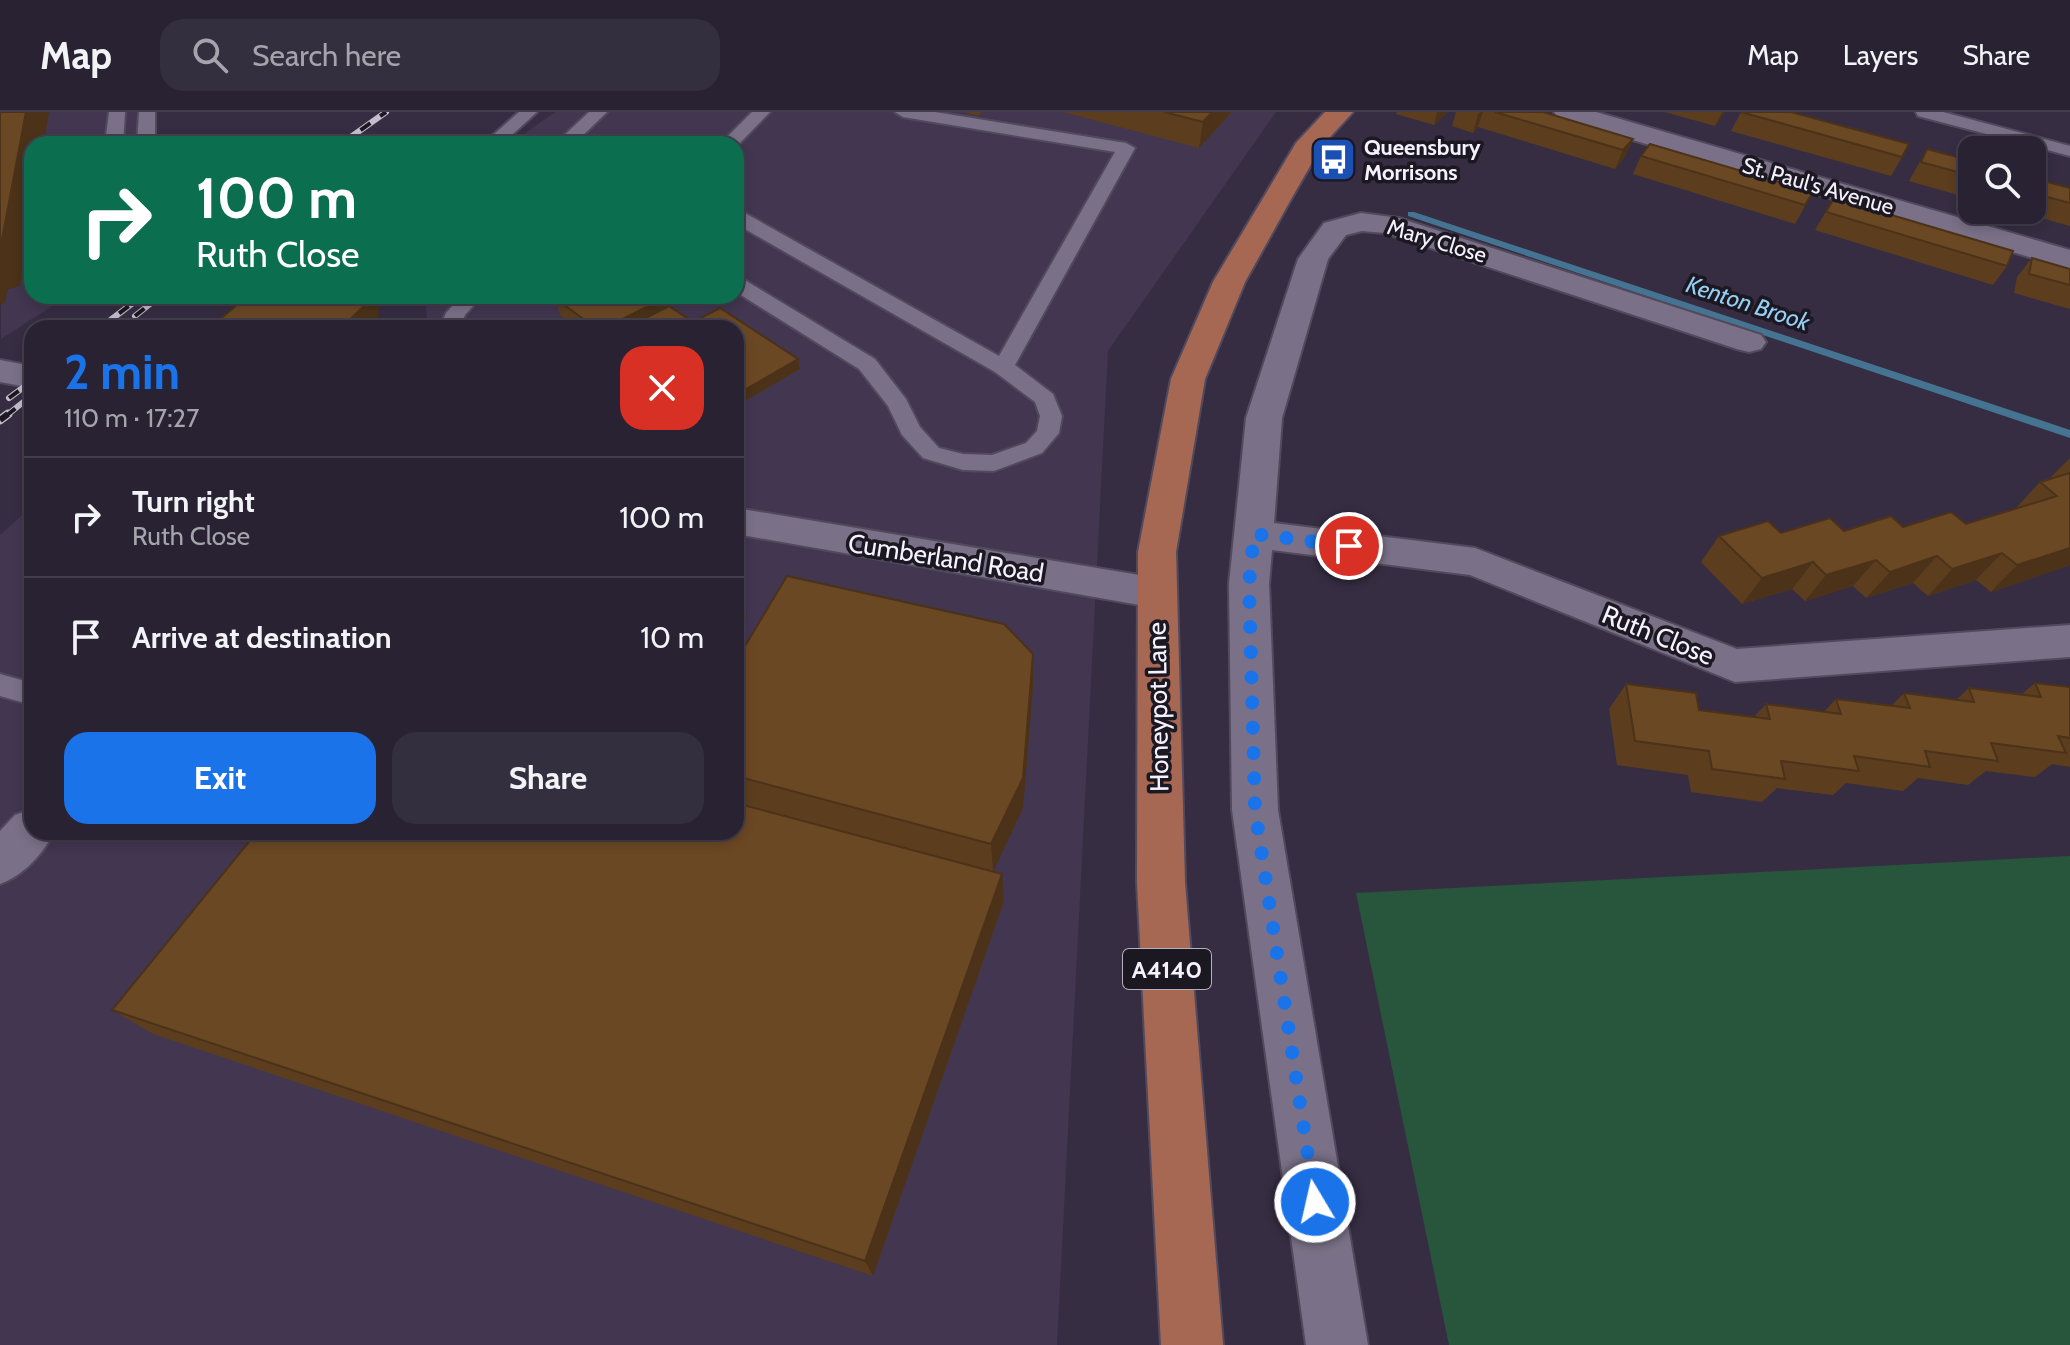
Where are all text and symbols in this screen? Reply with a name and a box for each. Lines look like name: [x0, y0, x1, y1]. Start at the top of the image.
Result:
search box: [160, 19, 720, 91]
text: Map: [40, 32, 112, 79]
icon: search: [188, 33, 232, 77]
text: Search here: [252, 37, 401, 74]
text: Map: [1747, 38, 1799, 72]
text: Layers: [1843, 38, 1918, 72]
text: Share: [1962, 38, 2030, 72]
place label: Queensbury Morrisons: [1364, 134, 1481, 186]
bus stop icon: Queensbury Morrisons: [1309, 136, 1357, 184]
map controls: [1958, 136, 2046, 224]
button: search: [1958, 136, 2046, 224]
street label: St. Paul's Avenue: [1739, 152, 1897, 220]
text: 100 m: [196, 164, 357, 232]
icon: right: [64, 168, 168, 272]
street label: Mary Close: [1384, 213, 1490, 269]
text: Ruth Close: [196, 232, 360, 276]
water label: Kenton Brook: [1683, 269, 1814, 337]
text: 2 min: [64, 343, 180, 401]
button: close: [620, 346, 704, 430]
text: 110 m · 17:27: [64, 402, 199, 434]
text: Turn right: [132, 483, 255, 520]
icon: right: [64, 495, 108, 539]
text: 100 m: [619, 499, 704, 536]
pin: [1315, 512, 1383, 580]
text: Ruth Close: [132, 520, 250, 552]
icon: arrive: [1327, 524, 1371, 568]
street label: Cumberland Road: [846, 527, 1046, 589]
street label: Ruth Close: [1597, 598, 1719, 672]
icon: arrive: [64, 615, 108, 659]
text: Arrive at destination: [132, 619, 392, 656]
text: 10 m: [640, 619, 704, 656]
street label: Honeypot Lane: [1141, 622, 1175, 792]
button: Exit: [64, 732, 376, 824]
button: Share: [392, 732, 704, 824]
road number: A4140: [1123, 949, 1211, 989]
position arrow: [1273, 1160, 1357, 1244]

